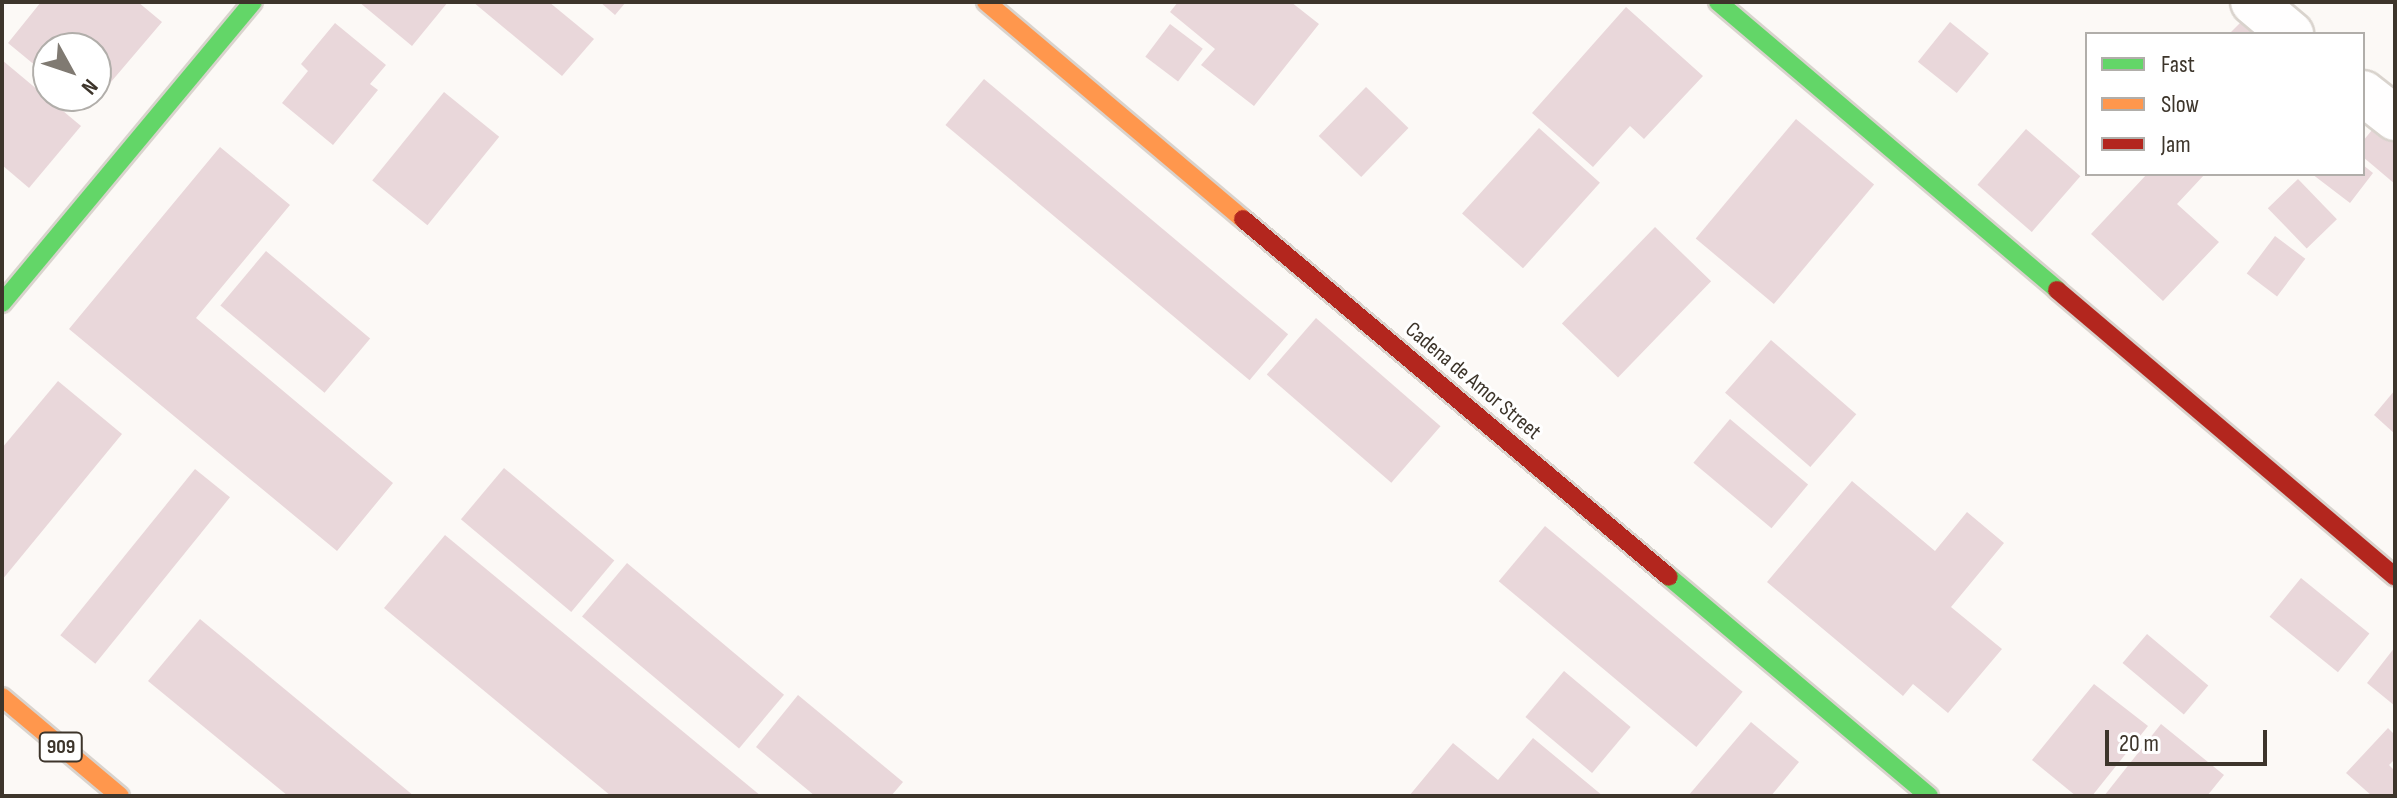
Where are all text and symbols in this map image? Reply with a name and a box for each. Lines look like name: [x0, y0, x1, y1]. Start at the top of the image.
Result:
north arrow: [32, 32, 112, 112]
legend: [2085, 32, 2365, 176]
text: Fast: [2161, 50, 2195, 79]
text: N: [75, 73, 103, 100]
text: Slow: [2161, 90, 2199, 119]
text: Jam: [2161, 130, 2191, 159]
street label: Cadena de Amor Street: [1400, 317, 1546, 445]
scale bar: [2109, 714, 2271, 764]
text: 20 m: [2119, 729, 2159, 758]
road number: 909: [37, 731, 85, 763]

